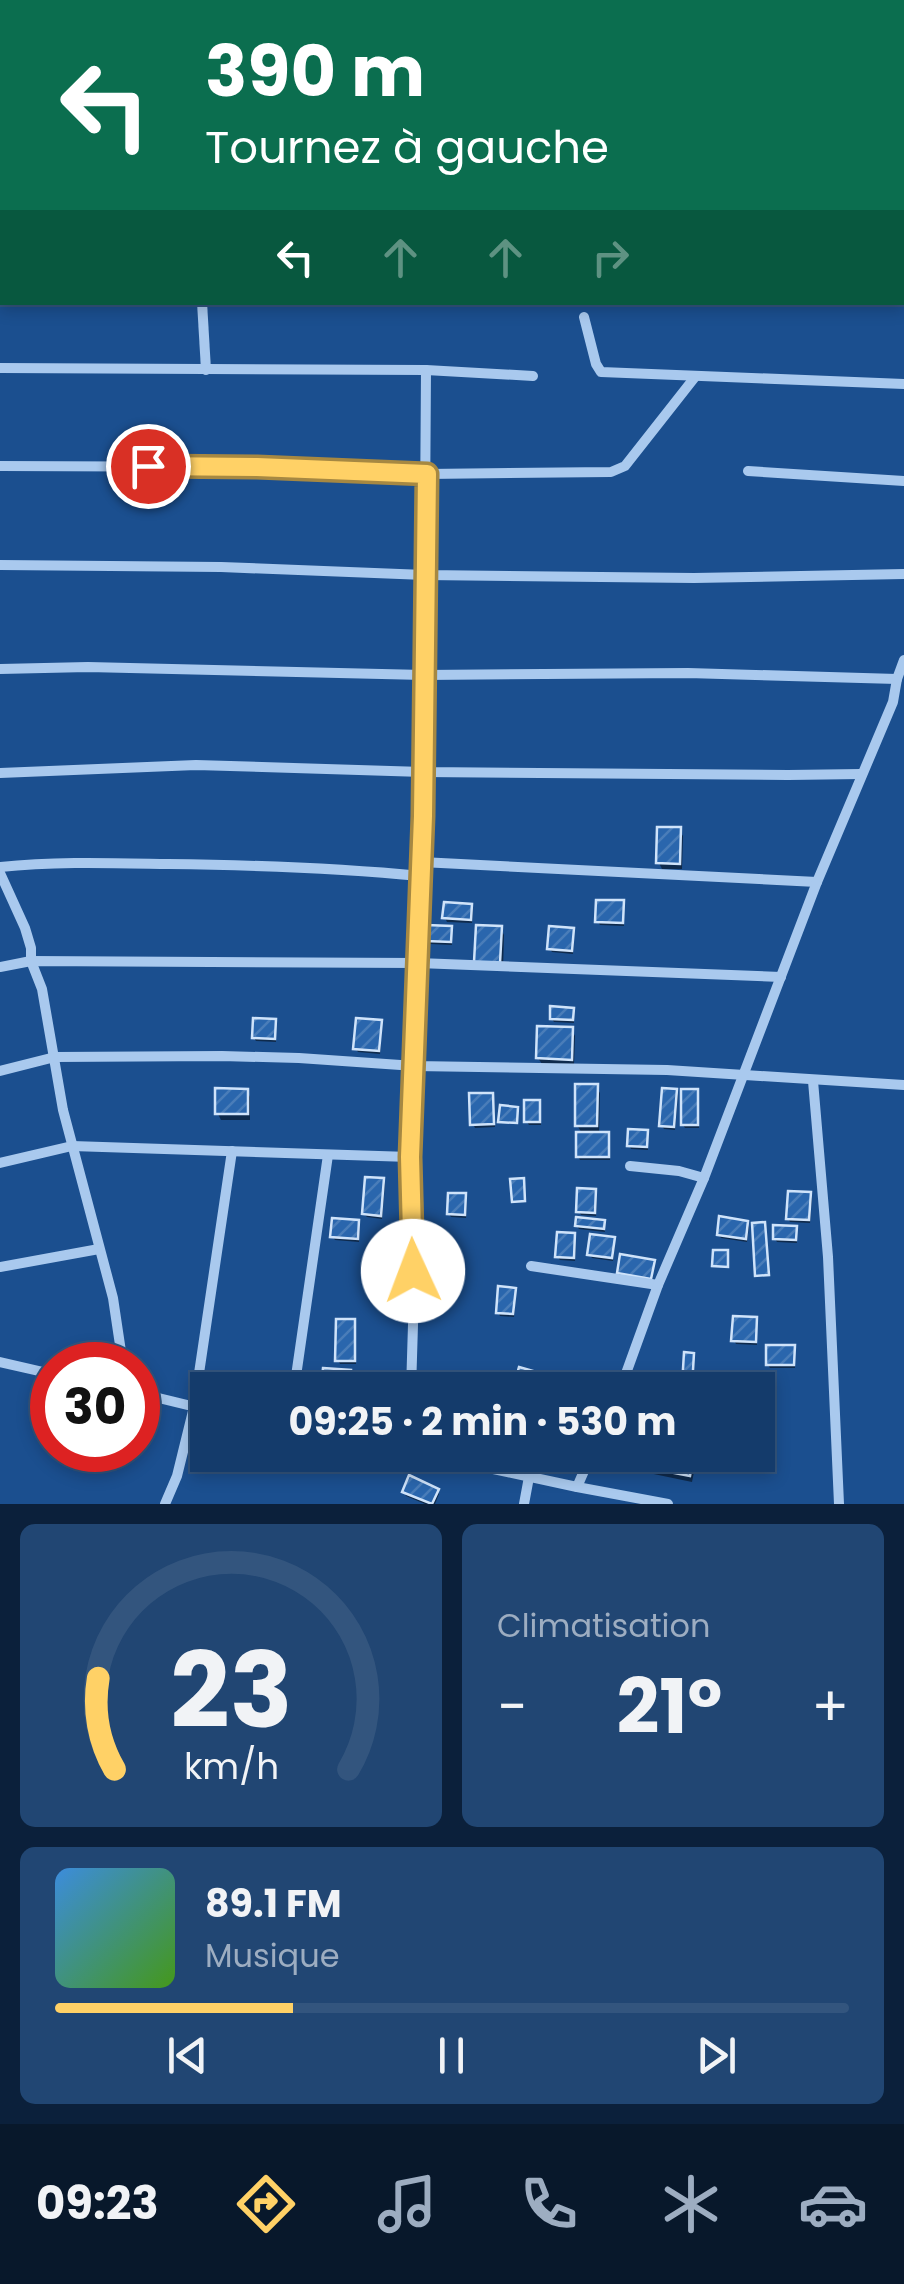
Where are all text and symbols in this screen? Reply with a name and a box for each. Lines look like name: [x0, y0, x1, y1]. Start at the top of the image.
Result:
text: 390 m: [205, 22, 425, 121]
icon: left: [40, 40, 170, 170]
text: Tournez à gauche: [205, 116, 609, 179]
icon: left: [268, 230, 323, 285]
icon: ahead: [373, 230, 428, 285]
icon: ahead: [478, 230, 533, 285]
icon: right: [583, 230, 638, 285]
pin: [106, 424, 191, 509]
icon: arrive: [121, 439, 176, 494]
position arrow: [361, 1219, 465, 1323]
speed limit sign: 30: [30, 1342, 160, 1472]
text: 09:25 · 2 min · 530 m: [289, 1395, 676, 1448]
text: Climatisation: [497, 1603, 710, 1648]
text: 23: [170, 1618, 292, 1763]
text: 21°: [616, 1654, 722, 1759]
text: −: [497, 1668, 527, 1745]
text: +: [811, 1668, 849, 1745]
text: km/h: [183, 1741, 279, 1792]
text: 89.1 FM: [205, 1877, 342, 1930]
text: Musique: [205, 1933, 340, 1978]
icon: previous: [160, 2028, 215, 2083]
icon: pause: [424, 2028, 479, 2083]
icon: next: [689, 2028, 744, 2083]
icon: directions: [231, 2169, 301, 2239]
icon: music: [372, 2169, 442, 2239]
icon: phone: [514, 2169, 584, 2239]
icon: climate: [656, 2169, 726, 2239]
icon: car: [798, 2169, 868, 2239]
text: 09:23: [36, 2172, 159, 2235]

